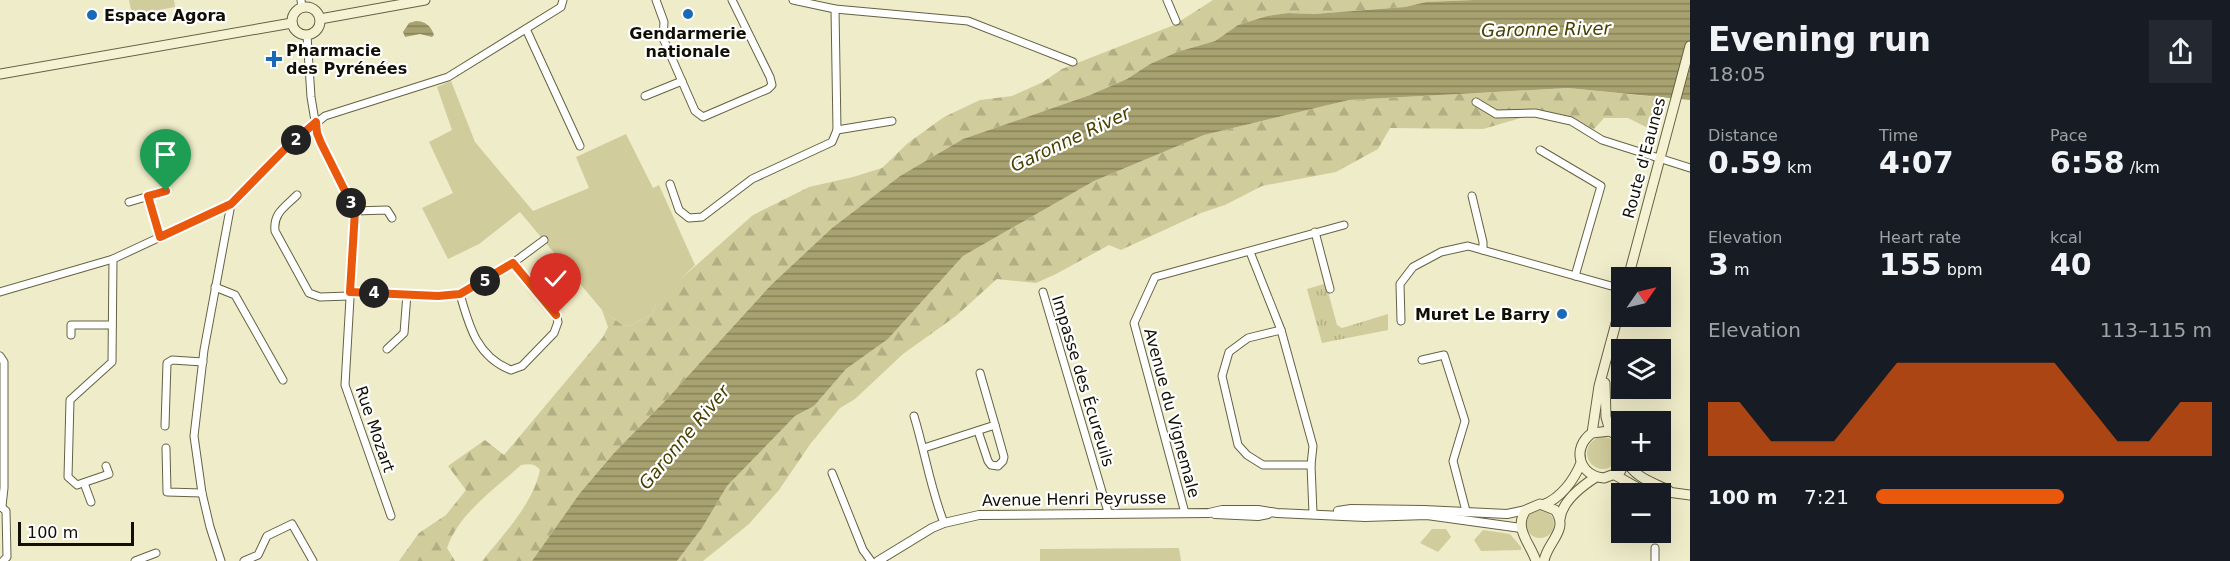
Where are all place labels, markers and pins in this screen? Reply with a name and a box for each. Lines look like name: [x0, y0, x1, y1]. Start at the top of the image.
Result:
place label: Espace Agora: [104, 6, 226, 25]
marker: Gendarmerie nationale: [681, 7, 695, 21]
marker: Espace Agora: [85, 8, 99, 22]
place label: Gendarmerie nationale: [629, 24, 747, 61]
place label: Pharmacie des Pyrénées: [286, 41, 407, 78]
marker: Pharmacie des Pyrénées: [267, 52, 281, 66]
pin: 2: [281, 125, 311, 155]
pin: [140, 129, 191, 191]
pin: 3: [336, 188, 366, 218]
pin: [530, 253, 581, 315]
pin: 5: [470, 266, 500, 296]
pin: 4: [359, 278, 389, 308]
place label: Muret Le Barry: [1415, 305, 1551, 324]
marker: Muret Le Barry: [1555, 307, 1569, 321]

